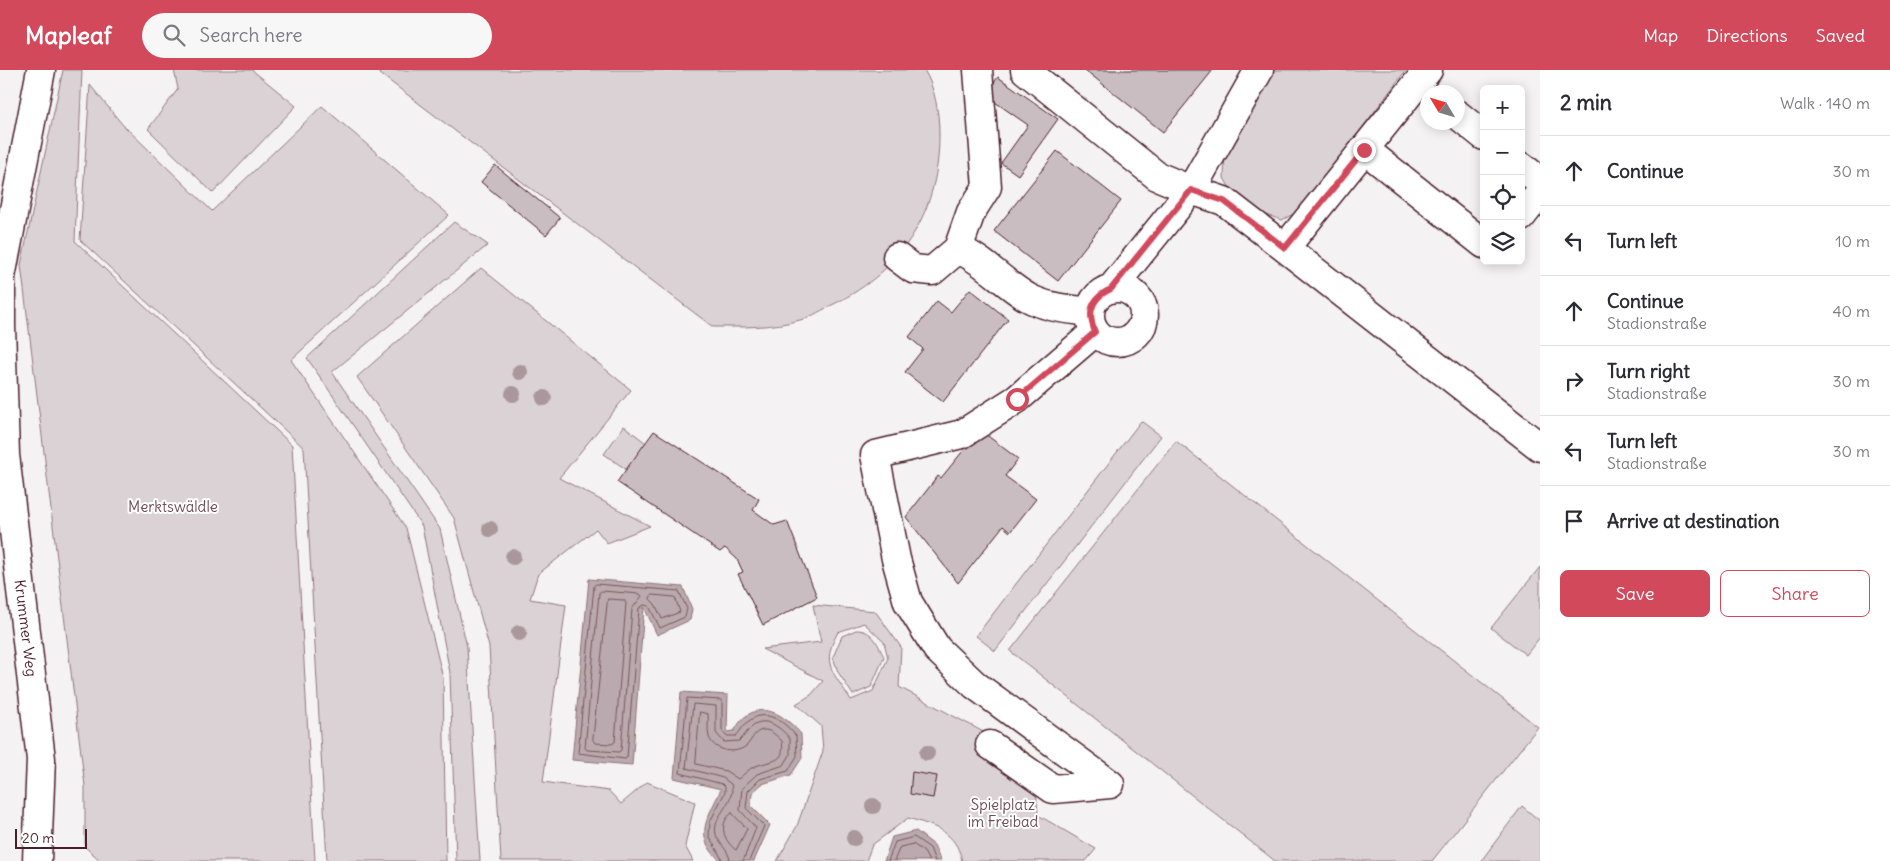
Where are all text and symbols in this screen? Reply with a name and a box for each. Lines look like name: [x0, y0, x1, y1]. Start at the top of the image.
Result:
search box: [142, 13, 492, 58]
text: Mapleaf: [25, 20, 112, 50]
icon: search: [160, 21, 188, 49]
text: Search here: [200, 23, 303, 47]
text: Map: [1643, 24, 1678, 47]
text: Directions: [1706, 24, 1788, 47]
text: Saved: [1816, 24, 1865, 47]
north arrow: [1420, 85, 1465, 130]
map controls: [1480, 85, 1525, 265]
button: +: [1480, 85, 1525, 130]
text: 2 min: [1560, 89, 1612, 116]
text: Walk · 140 m: [1780, 93, 1870, 113]
button: −: [1480, 130, 1525, 175]
route end: [1353, 139, 1376, 162]
icon: ahead: [1560, 157, 1588, 185]
text: Continue: [1607, 159, 1684, 183]
text: 30 m: [1833, 161, 1870, 181]
button: locate: [1480, 175, 1525, 220]
button: layers: [1480, 220, 1525, 265]
icon: left: [1560, 227, 1588, 255]
text: Turn left: [1607, 229, 1677, 253]
text: 10 m: [1835, 231, 1870, 251]
text: Continue: [1607, 289, 1684, 313]
icon: ahead: [1560, 297, 1588, 325]
text: 40 m: [1832, 301, 1870, 321]
text: Stadionstraße: [1607, 313, 1707, 333]
text: Turn right: [1607, 359, 1690, 383]
icon: right: [1560, 367, 1588, 395]
text: 30 m: [1833, 371, 1870, 391]
text: Stadionstraße: [1607, 383, 1707, 403]
route start: [1006, 388, 1029, 411]
text: Turn left: [1607, 429, 1677, 453]
icon: left: [1560, 437, 1588, 465]
text: 30 m: [1833, 441, 1870, 461]
text: Stadionstraße: [1607, 453, 1707, 473]
park label: Merktswäldle: [128, 497, 218, 516]
icon: arrive: [1560, 507, 1588, 535]
text: Arrive at destination: [1607, 509, 1780, 533]
button: Save: [1560, 570, 1710, 617]
button: Share: [1720, 570, 1870, 617]
street label: Krummer Weg: [11, 578, 41, 678]
park label: Spielplatz im Freibad: [968, 795, 1039, 831]
scale bar: [15, 826, 88, 849]
text: 20 m: [22, 829, 55, 847]

